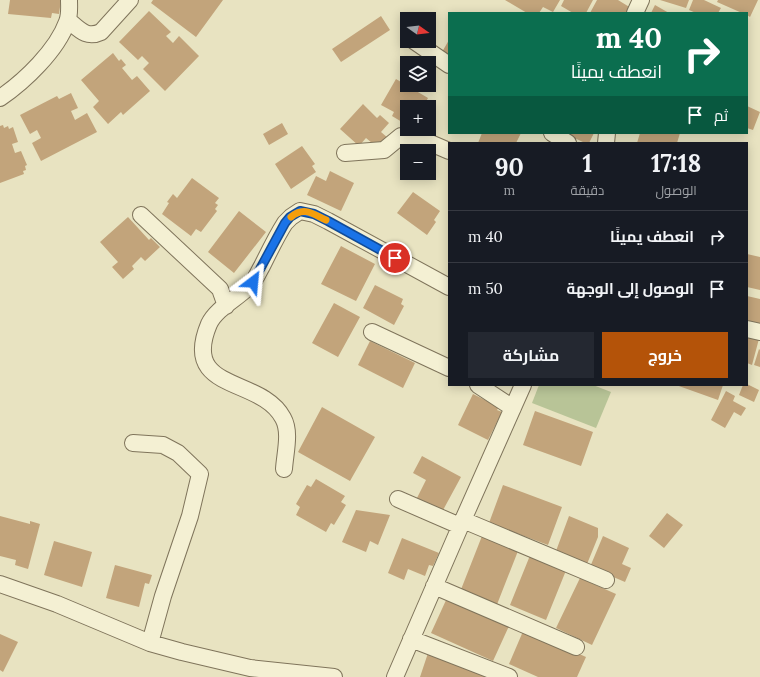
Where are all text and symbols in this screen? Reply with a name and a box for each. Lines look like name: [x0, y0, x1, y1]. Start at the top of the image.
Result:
north arrow: [400, 12, 436, 48]
map controls: [400, 12, 436, 180]
text: 40 m: [596, 20, 662, 56]
icon: right: [676, 28, 728, 80]
button: layers: [400, 56, 436, 92]
text: انعطف يمينًا: [571, 60, 662, 83]
button: +: [400, 100, 436, 136]
icon: arrive: [684, 104, 706, 126]
text: ثم: [714, 106, 728, 125]
button: −: [400, 144, 436, 180]
text: 1: [582, 148, 592, 179]
text: 17:18: [651, 148, 701, 179]
text: 90: [495, 152, 524, 183]
text: m: [503, 182, 515, 199]
text: دقيقة: [570, 182, 604, 199]
text: الوصول: [655, 182, 697, 199]
icon: right: [706, 226, 728, 248]
text: 40 m: [468, 227, 503, 246]
text: انعطف يمينًا: [610, 227, 694, 246]
pin: [378, 241, 412, 275]
icon: arrive: [384, 247, 406, 269]
position arrow: [232, 261, 274, 303]
icon: arrive: [706, 278, 728, 300]
text: 50 m: [468, 279, 503, 298]
text: الوصول إلى الوجهة: [567, 279, 694, 298]
button: مشاركة: [468, 332, 594, 378]
button: خروج: [602, 332, 728, 378]

